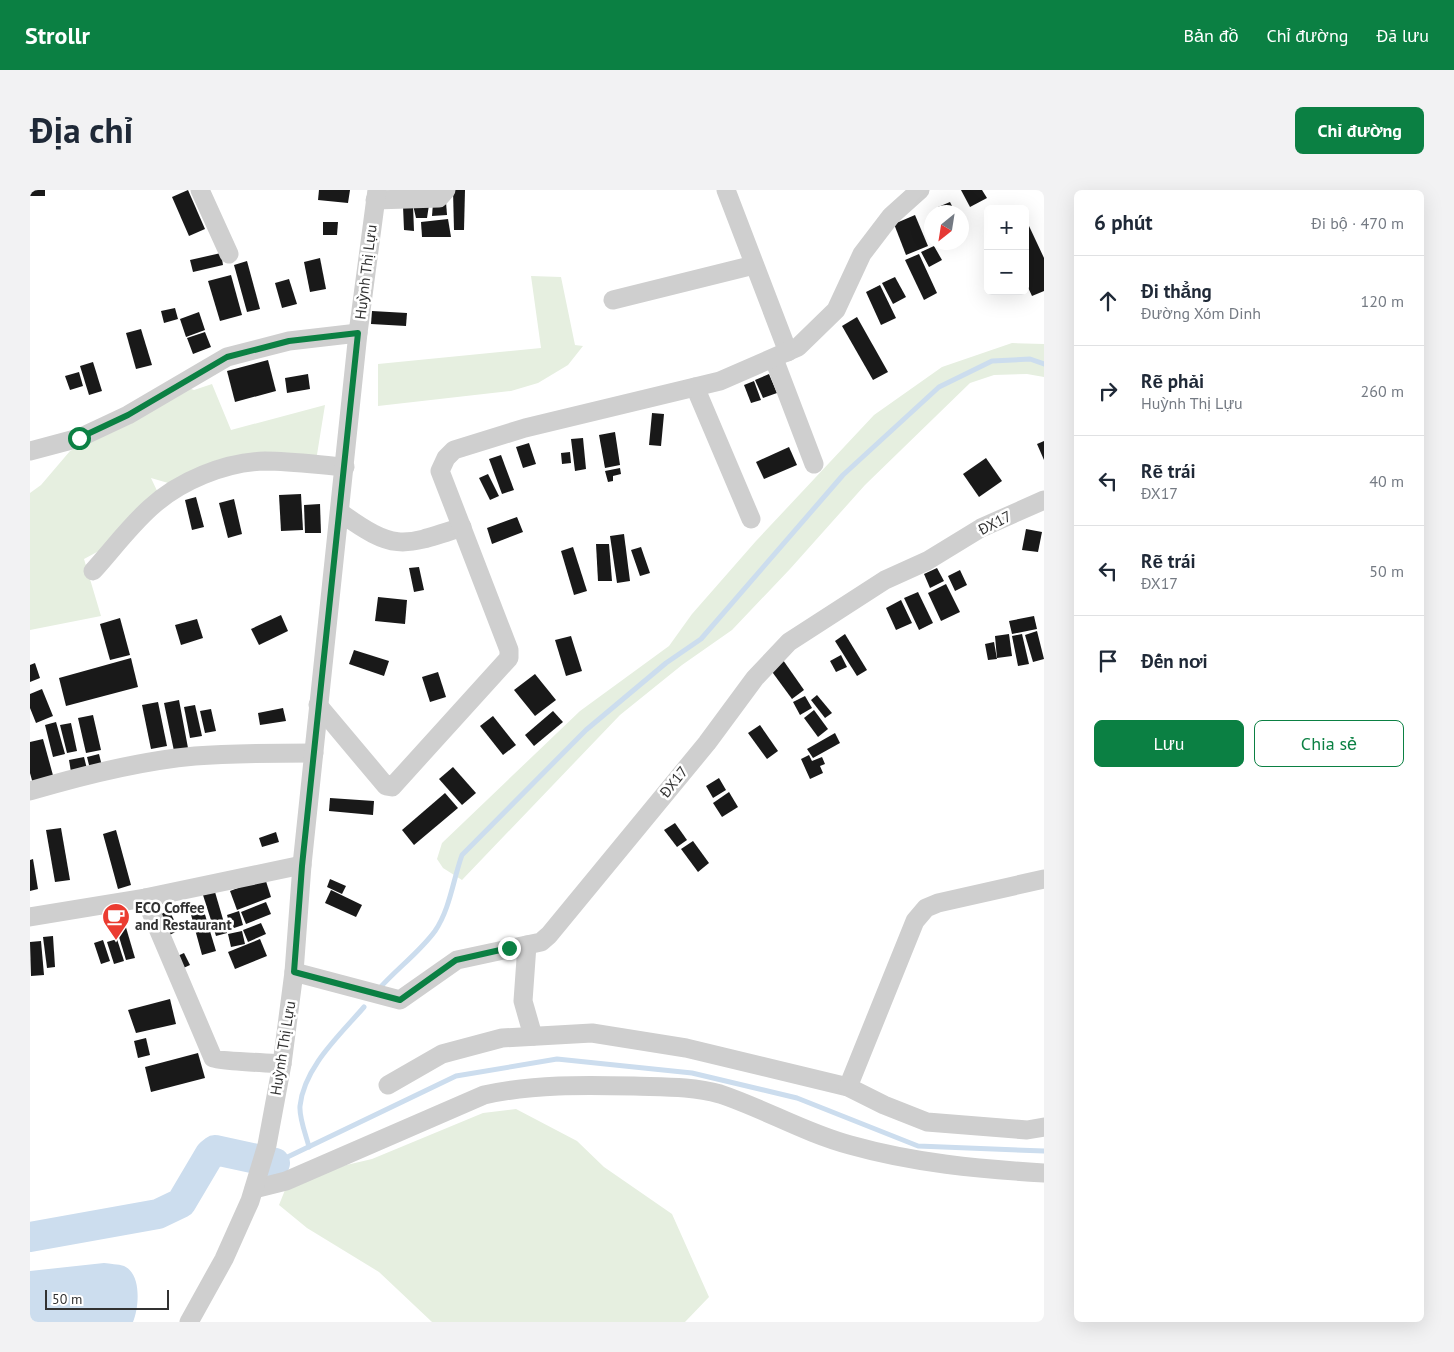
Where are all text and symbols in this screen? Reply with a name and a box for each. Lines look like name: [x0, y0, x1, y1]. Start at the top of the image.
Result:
text: Strollr: [25, 20, 90, 51]
text: Bản đồ: [1183, 24, 1238, 47]
text: Chỉ đường: [1266, 24, 1348, 47]
text: Đã lưu: [1376, 24, 1429, 47]
text: Địa chỉ: [30, 107, 133, 153]
button: Chỉ đường: [1295, 107, 1424, 154]
north arrow: [924, 205, 969, 250]
map controls: [984, 205, 1029, 295]
button: +: [984, 205, 1029, 250]
text: 6 phút: [1094, 209, 1153, 236]
text: Đi bộ · 470 m: [1311, 213, 1404, 233]
street label: Huỳnh Thị Lựu: [350, 223, 381, 320]
button: −: [984, 250, 1029, 295]
text: Đi thẳng: [1141, 279, 1212, 303]
icon: ahead: [1094, 287, 1122, 315]
text: 120 m: [1361, 291, 1404, 311]
text: Đường Xóm Dinh: [1141, 303, 1261, 323]
text: Rẽ phải: [1141, 369, 1204, 393]
icon: right: [1094, 377, 1122, 405]
text: 260 m: [1361, 381, 1404, 401]
text: Huỳnh Thị Lựu: [1141, 393, 1243, 413]
route start: [68, 427, 91, 450]
text: Rẽ trái: [1141, 459, 1196, 483]
icon: left: [1094, 467, 1122, 495]
text: 40 m: [1369, 471, 1404, 491]
text: ĐX17: [1141, 483, 1178, 503]
street label: ĐX17: [974, 506, 1015, 539]
text: Rẽ trái: [1141, 549, 1196, 573]
icon: left: [1094, 557, 1122, 585]
text: 50 m: [1369, 561, 1404, 581]
text: ĐX17: [1141, 573, 1178, 593]
icon: arrive: [1094, 647, 1122, 675]
text: Đến nơi: [1141, 649, 1208, 673]
button: Lưu: [1094, 720, 1244, 767]
button: Chia sẻ: [1254, 720, 1404, 767]
street label: ĐX17: [655, 762, 692, 802]
place label: ECO Coffee and Restaurant: [135, 898, 232, 934]
cafe icon: ECO Coffee and Restaurant: [101, 902, 131, 941]
route end: [498, 937, 521, 960]
street label: Huỳnh Thị Lựu: [266, 999, 299, 1097]
scale bar: [45, 1287, 169, 1310]
text: 50 m: [52, 1290, 82, 1308]

